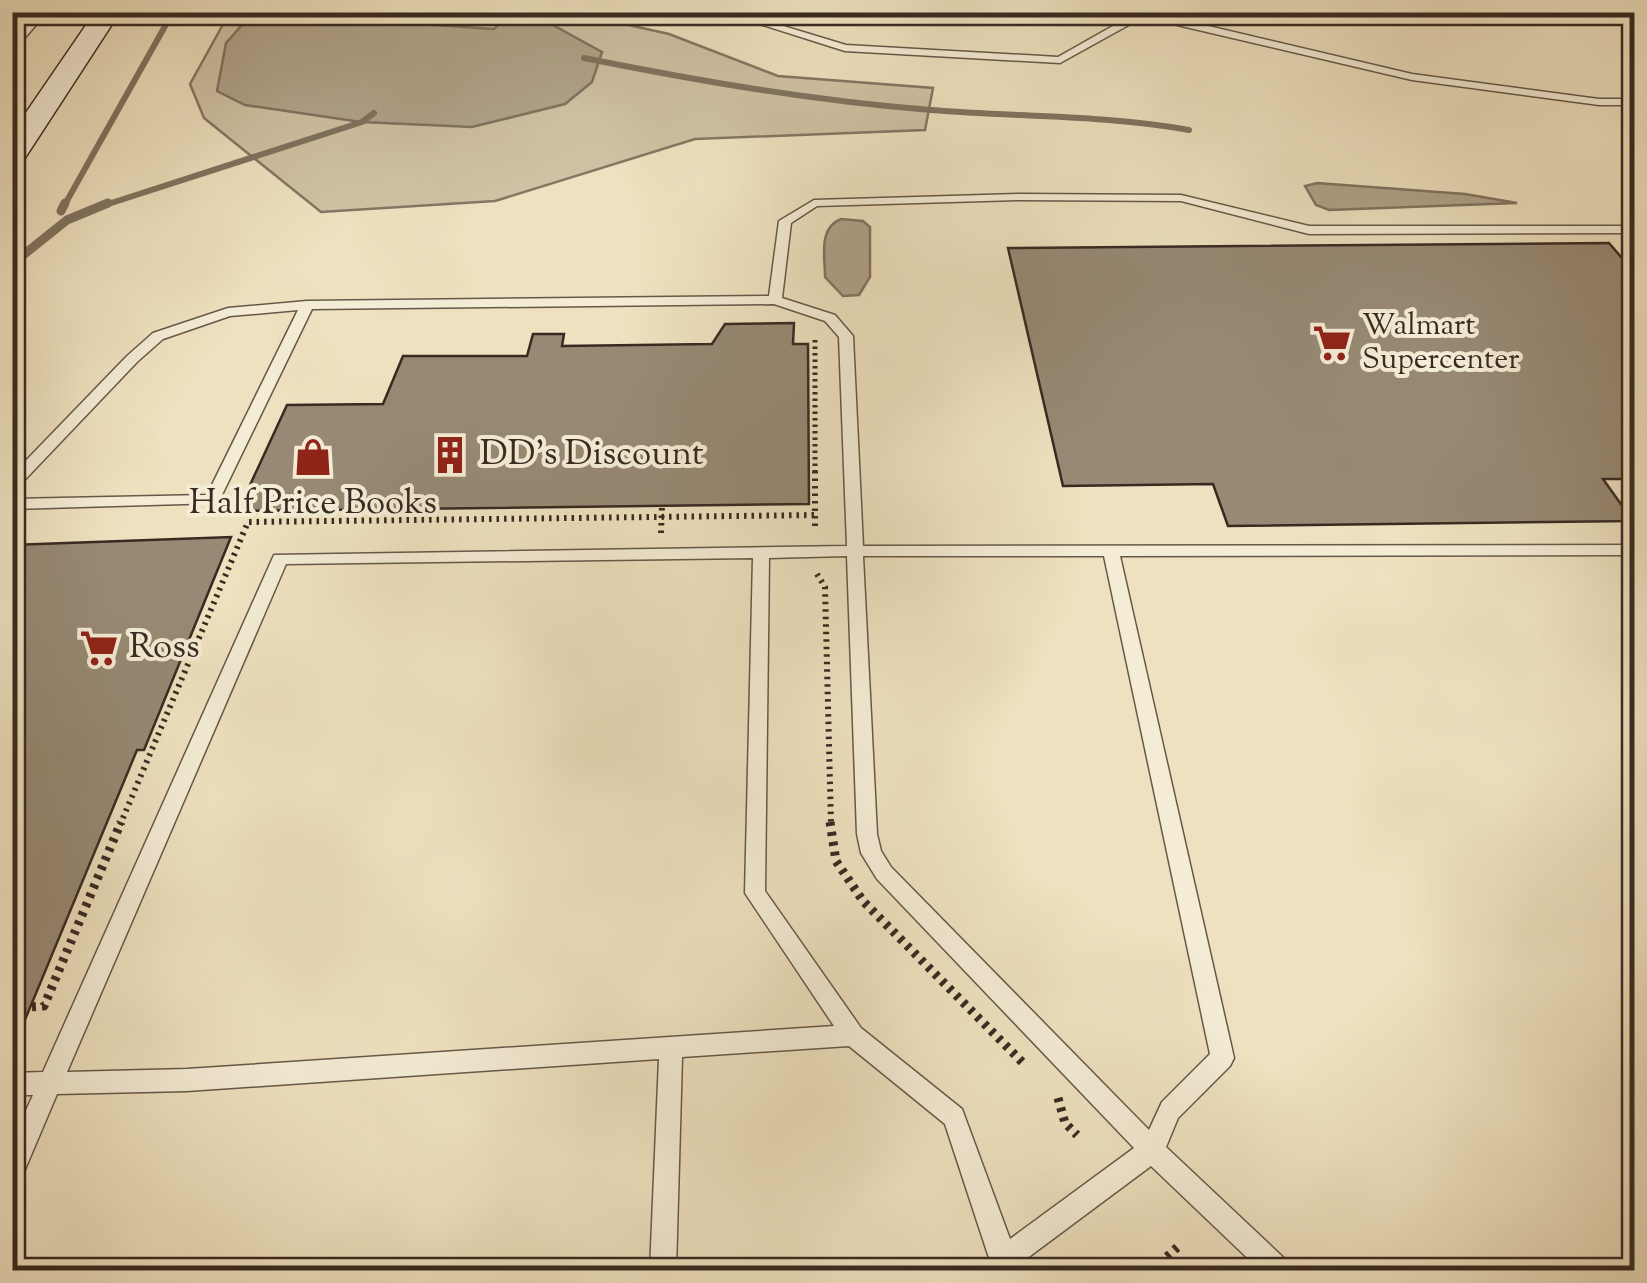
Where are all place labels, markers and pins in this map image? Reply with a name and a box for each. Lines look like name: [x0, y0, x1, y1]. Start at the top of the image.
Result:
place label: Walmart Supercenter: [1362, 305, 1520, 382]
supermarket icon: Walmart Supercenter: [1311, 322, 1353, 364]
place label: DD's Discount: [480, 430, 704, 481]
building icon: DD's Discount: [429, 434, 471, 476]
shop icon: Half Price Books: [292, 436, 334, 478]
place label: Half Price Books: [189, 479, 437, 530]
place label: Ross: [129, 623, 200, 674]
supermarket icon: Ross: [78, 627, 120, 669]

